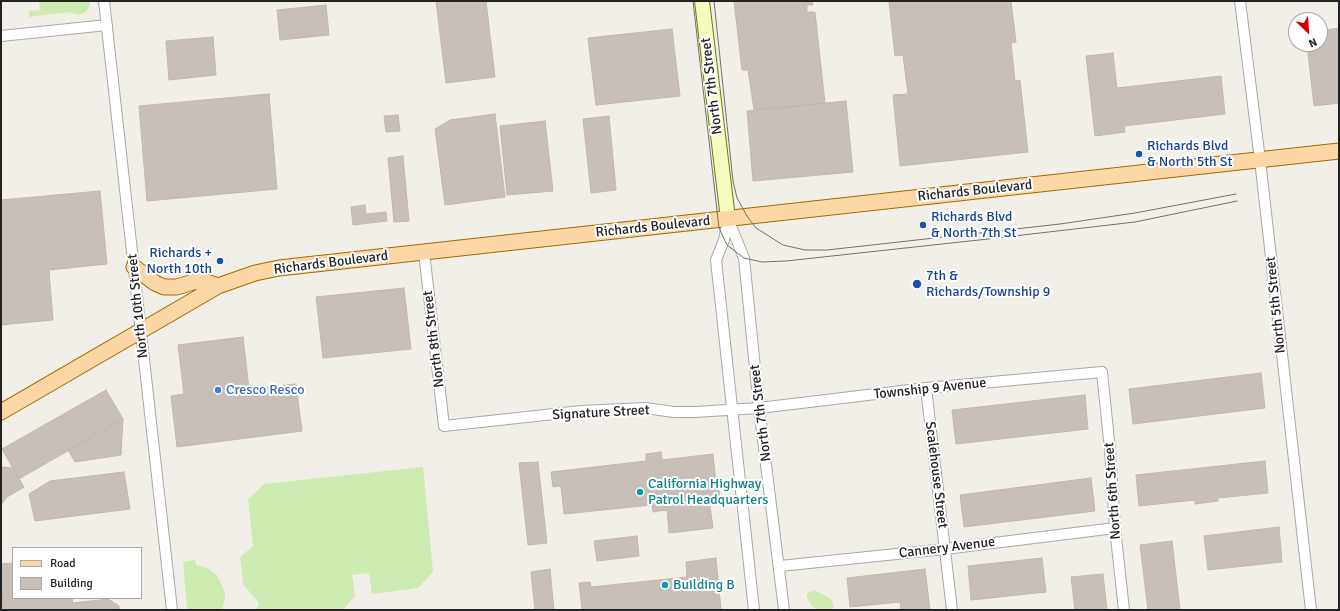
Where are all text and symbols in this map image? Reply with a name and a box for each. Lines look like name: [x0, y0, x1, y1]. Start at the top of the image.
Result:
north arrow: [1288, 12, 1328, 52]
text: N: [1307, 35, 1319, 50]
street label: North 7th Street: [698, 37, 726, 135]
place label: Richards Blvd & North 5th St: [1147, 138, 1232, 170]
marker: Richards Blvd & North 5th St: [1134, 149, 1144, 159]
street label: Richards Boulevard: [917, 177, 1033, 205]
place label: Richards Blvd & North 7th St: [931, 209, 1016, 242]
street label: Richards Boulevard: [595, 213, 711, 241]
marker: Richards Blvd & North 7th St: [918, 220, 928, 230]
place label: Richards + North 10th: [147, 245, 212, 278]
street label: Richards Boulevard: [273, 248, 389, 278]
street label: North 10th Street: [124, 253, 152, 359]
marker: Richards + North 10th: [215, 256, 225, 266]
street label: North 5th Street: [1263, 256, 1289, 354]
place label: 7th & Richards/Township 9: [926, 268, 1050, 300]
marker: 7th & Richards/Township 9: [911, 278, 923, 290]
street label: North 8th Street: [420, 290, 448, 388]
street label: North 7th Street: [747, 364, 775, 462]
street label: Township 9 Avenue: [873, 375, 987, 403]
place label: Cresco Resco: [226, 382, 305, 398]
marker: Cresco Resco: [213, 385, 223, 395]
street label: Signature Street: [552, 402, 650, 424]
street label: Scalehouse Street: [921, 421, 951, 529]
street label: North 6th Street: [1101, 442, 1125, 540]
place label: California Highway Patrol Headquarters: [648, 476, 768, 508]
marker: California Highway Patrol Headquarters: [635, 487, 645, 497]
street label: Cannery Avenue: [898, 534, 996, 562]
legend: [12, 547, 142, 599]
text: Road: [50, 556, 76, 571]
text: Building: [50, 576, 93, 591]
place label: Building B: [673, 577, 735, 593]
marker: Building B: [660, 580, 670, 590]

